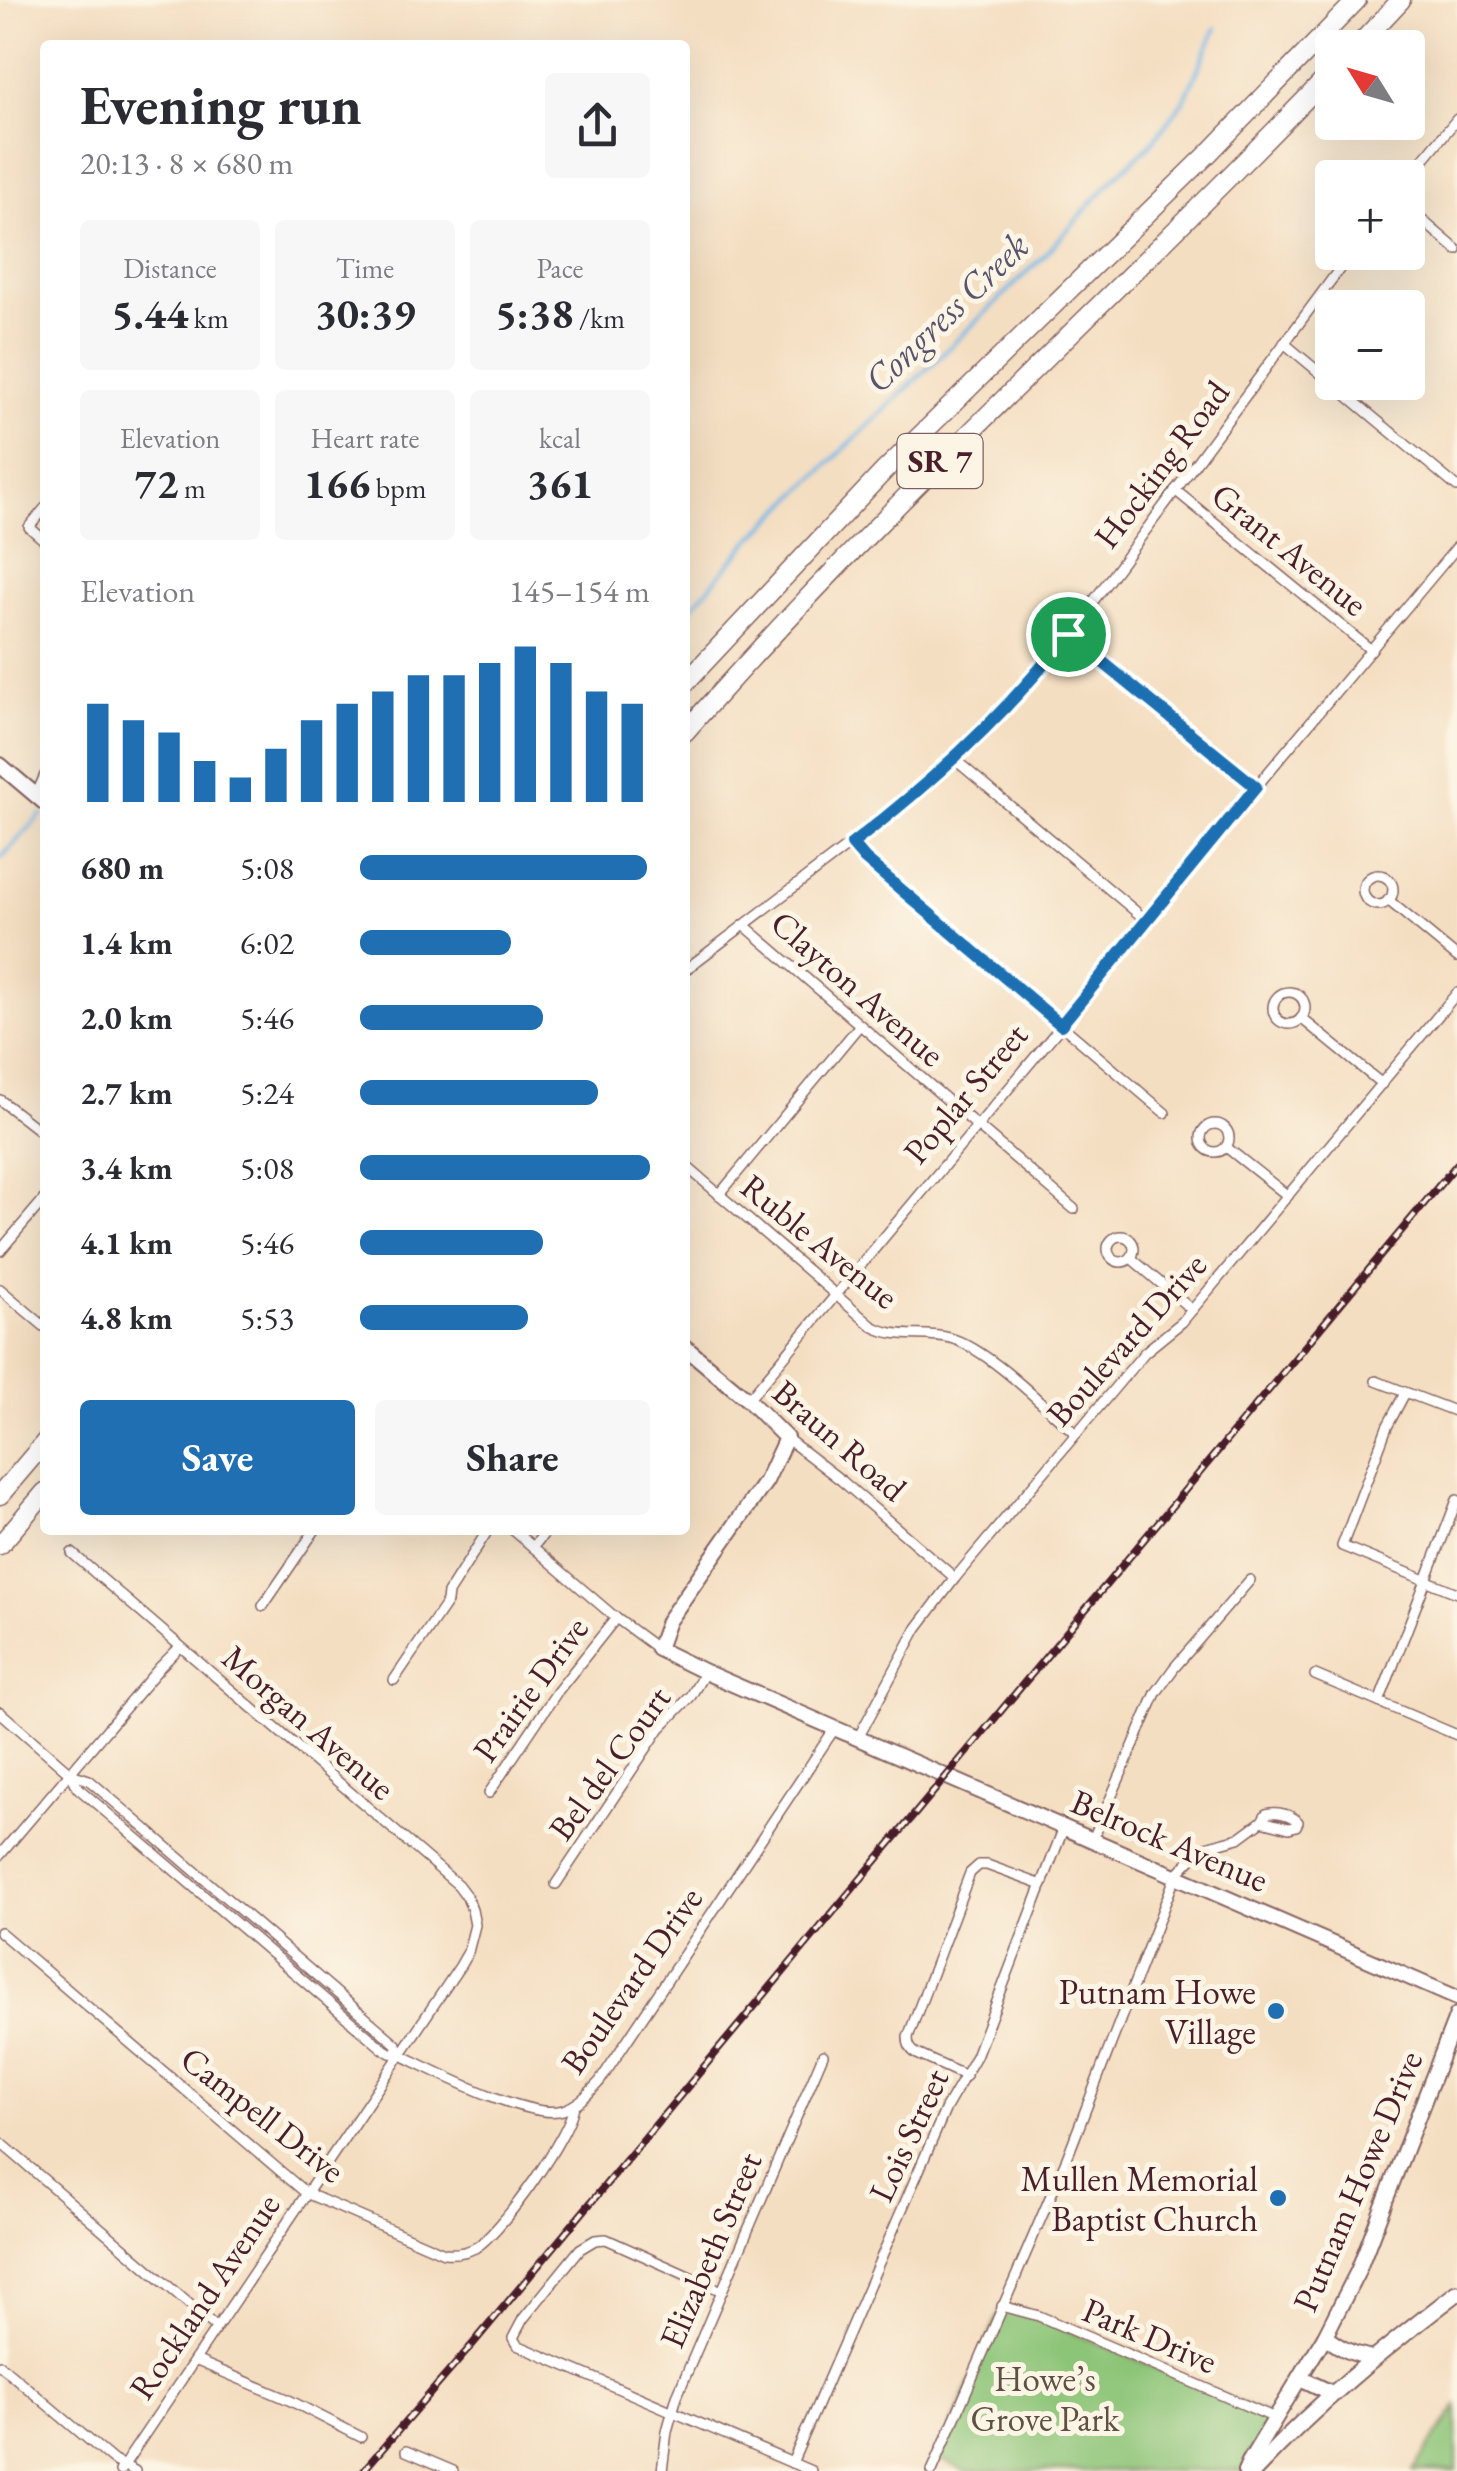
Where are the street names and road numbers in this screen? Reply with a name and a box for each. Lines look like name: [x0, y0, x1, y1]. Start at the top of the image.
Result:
street label: Hocking Road: [1083, 371, 1239, 557]
road number: SR 7: [898, 434, 982, 488]
street label: Grant Avenue: [1203, 472, 1377, 626]
street label: Clayton Avenue: [762, 900, 954, 1076]
street label: Poplar Street: [893, 1013, 1037, 1173]
street label: Ruble Avenue: [732, 1164, 908, 1318]
street label: Boulevard Drive: [1036, 1243, 1216, 1435]
street label: Braun Road: [764, 1369, 917, 1511]
street label: Prairie Drive: [462, 1607, 598, 1771]
street label: Morgan Avenue: [213, 1634, 405, 1810]
street label: Bel del Court: [538, 1677, 680, 1849]
street label: Belrock Avenue: [1065, 1778, 1275, 1902]
street label: Boulevard Drive: [550, 1878, 712, 2082]
street label: Campell Drive: [172, 2036, 354, 2192]
street label: Putnam Howe Drive: [1282, 2044, 1432, 2318]
street label: Lois Street: [858, 2061, 958, 2209]
street label: Elizabeth Street: [649, 2145, 771, 2355]
street label: Rockland Avenue: [119, 2184, 289, 2408]
street label: Park Drive: [1076, 2287, 1224, 2383]

